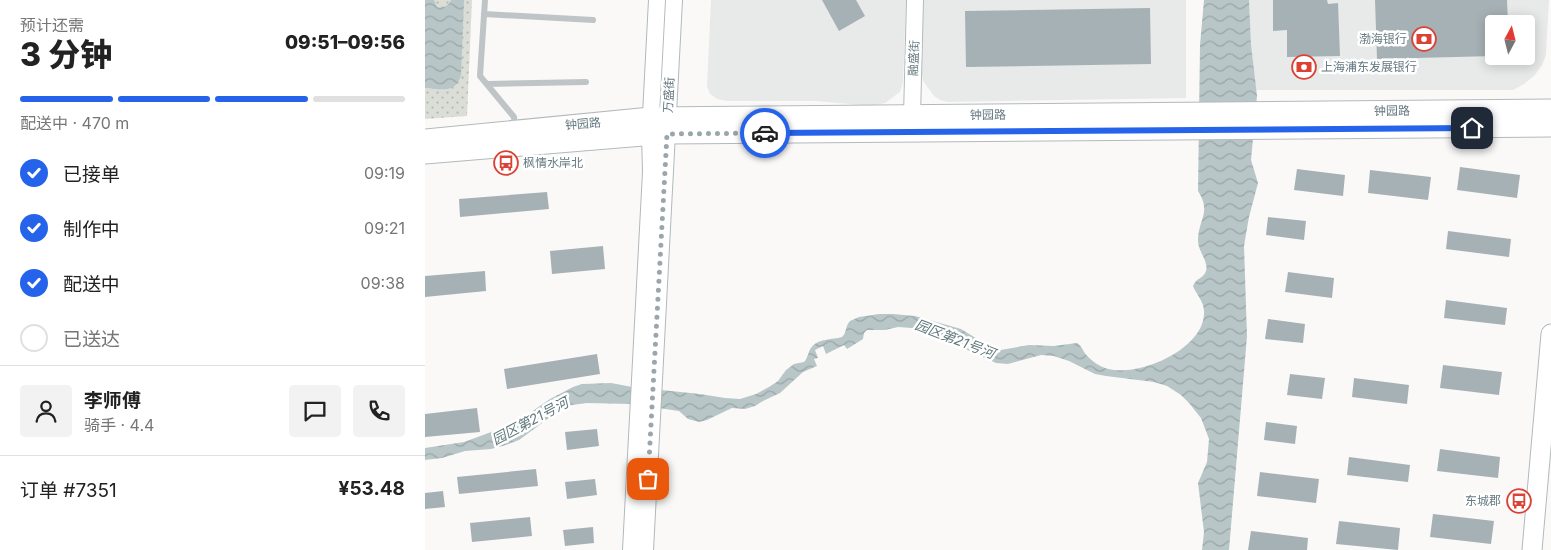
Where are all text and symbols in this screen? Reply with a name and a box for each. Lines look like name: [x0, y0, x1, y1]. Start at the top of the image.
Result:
text: 预计还需: [20, 15, 84, 35]
north arrow: [1485, 15, 1535, 65]
map controls: [1485, 15, 1535, 65]
bank icon: 渤海银行: [1411, 26, 1437, 52]
text: 09:51–09:56: [285, 31, 405, 54]
place label: 渤海银行: [1359, 31, 1407, 46]
text: 3 分钟: [20, 35, 112, 74]
street label: 融盛街: [905, 40, 922, 76]
bank icon: 上海浦东发展银行: [1291, 54, 1317, 80]
place label: 上海浦东发展银行: [1321, 59, 1417, 74]
street label: 万盛街: [660, 77, 677, 113]
street label: 钟园路: [1374, 103, 1410, 118]
street label: 钟园路: [970, 107, 1006, 122]
pin: [1451, 107, 1493, 149]
courier: [740, 108, 790, 158]
text: 配送中 · 470 m: [20, 113, 129, 133]
street label: 钟园路: [564, 114, 602, 133]
icon: home: [1458, 114, 1486, 142]
icon: car: [751, 119, 779, 147]
bus stop icon: 枫情水岸北: [493, 150, 519, 176]
place label: 枫情水岸北: [523, 155, 583, 170]
icon: check: [20, 159, 48, 187]
text: 已接单: [63, 163, 120, 186]
text: 09:19: [364, 163, 405, 183]
icon: check: [20, 214, 48, 242]
text: 制作中: [63, 218, 120, 241]
text: 09:21: [364, 218, 405, 238]
icon: check: [20, 269, 48, 297]
text: 配送中: [63, 273, 120, 296]
text: 09:38: [361, 273, 405, 293]
water label: 园区第21号河: [913, 316, 1000, 363]
text: 已送达: [63, 328, 120, 351]
button: person: [20, 385, 72, 437]
button: chat: [289, 385, 341, 437]
button: phone: [353, 385, 405, 437]
text: 李师傅: [84, 389, 141, 412]
water label: 园区第21号河: [489, 392, 574, 448]
text: 骑手 · 4.4: [84, 415, 154, 435]
pin: [627, 458, 669, 500]
icon: bag: [634, 465, 662, 493]
text: ¥53.48: [339, 477, 405, 500]
text: 订单 #7351: [20, 479, 117, 502]
bus stop icon: 东城郡: [1506, 488, 1532, 514]
place label: 东城郡: [1465, 493, 1501, 508]

